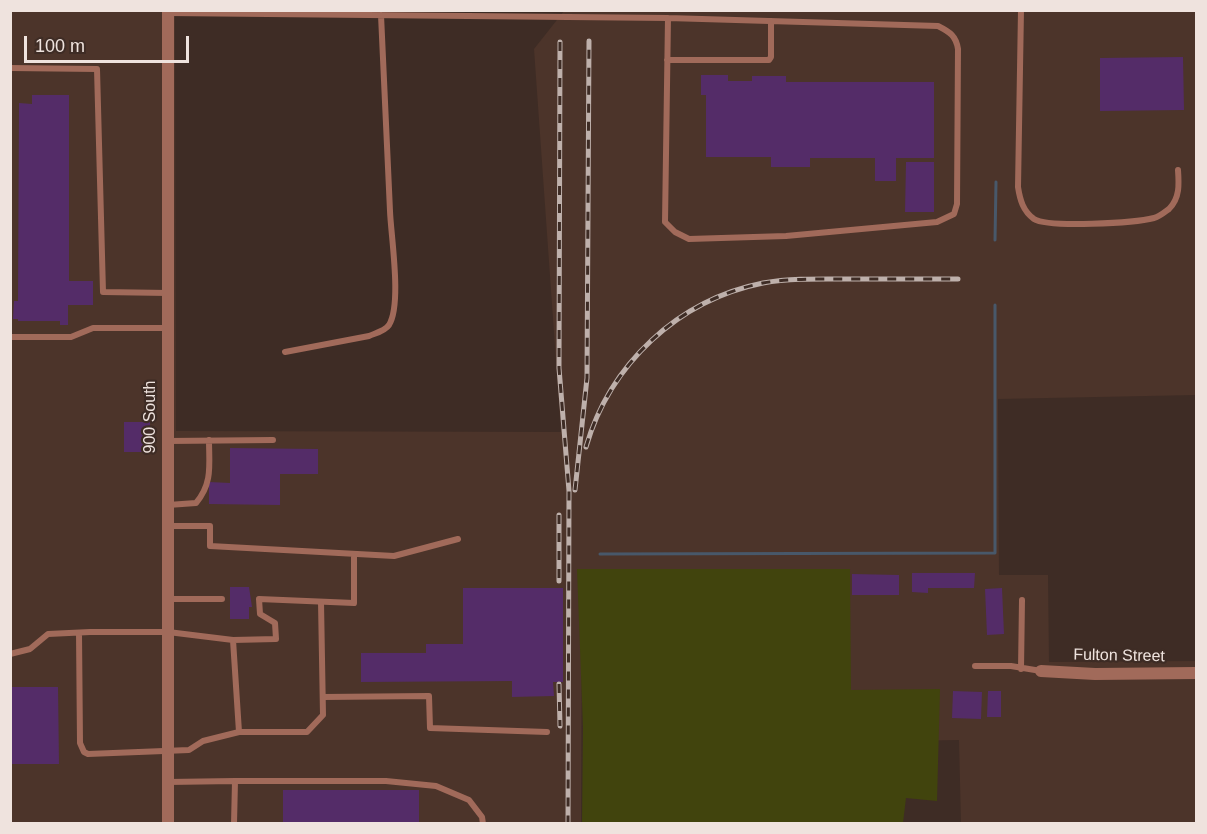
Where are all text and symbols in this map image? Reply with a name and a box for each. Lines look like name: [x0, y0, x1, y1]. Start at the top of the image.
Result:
scale bar: [27, 24, 192, 62]
text: 100 m: [35, 36, 85, 56]
street label: 900 South: [141, 381, 161, 453]
street label: Fulton Street: [1073, 646, 1165, 666]

